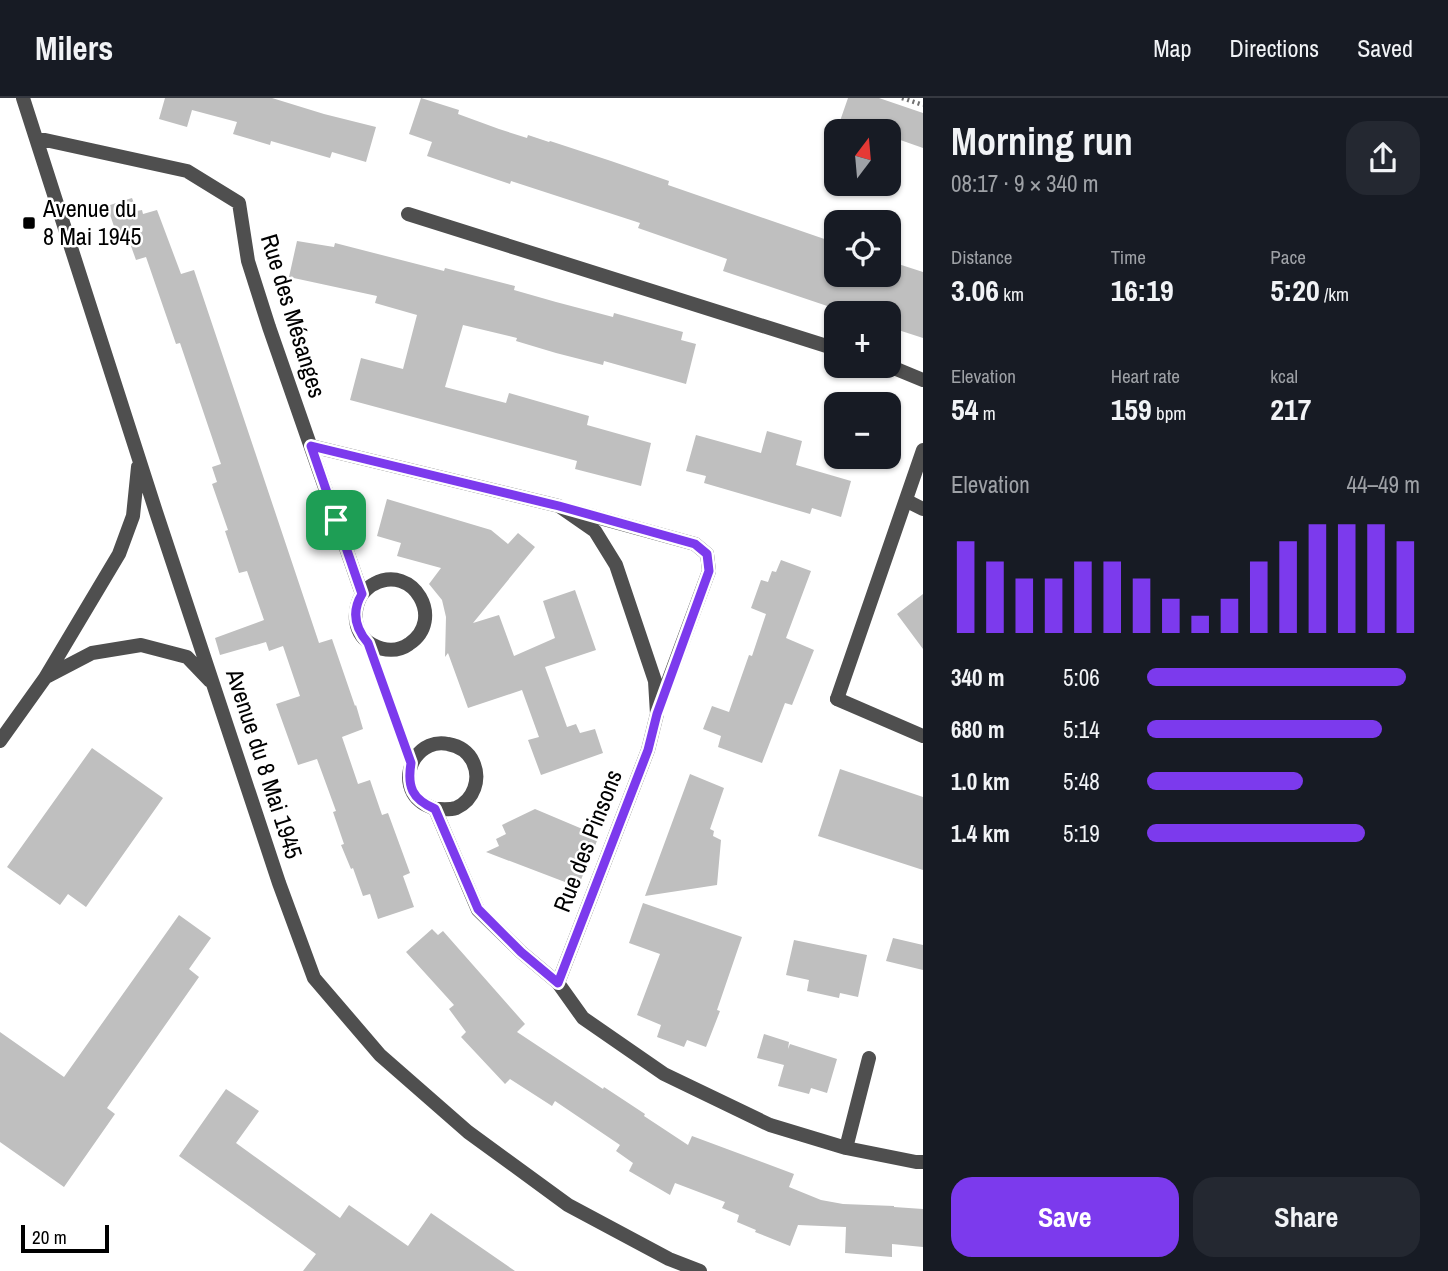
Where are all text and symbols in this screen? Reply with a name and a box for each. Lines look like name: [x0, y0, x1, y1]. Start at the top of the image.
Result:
text: Milers: [35, 26, 113, 70]
text: Map: [1153, 32, 1191, 64]
text: Directions: [1229, 32, 1319, 64]
text: Saved: [1357, 32, 1413, 64]
text: Morning run: [951, 116, 1133, 167]
north arrow: [824, 119, 901, 196]
map controls: [824, 119, 901, 469]
button: share: [1346, 121, 1420, 195]
text: 08:17 · 9 × 340 m: [951, 168, 1098, 199]
place label: Avenue du 8 Mai 1945: [42, 192, 142, 252]
button: locate: [824, 210, 901, 287]
marker: Avenue du 8 Mai 1945: [21, 215, 37, 231]
street label: Rue des Mésanges: [254, 230, 334, 401]
text: Distance: [951, 244, 1012, 270]
text: Time: [1111, 244, 1146, 270]
text: Pace: [1270, 244, 1306, 270]
text: 3.06: [951, 270, 999, 310]
text: 16:19: [1111, 270, 1174, 310]
text: 5:20: [1270, 270, 1320, 310]
text: km: [999, 281, 1024, 307]
text: /km: [1320, 281, 1349, 307]
button: +: [824, 301, 901, 378]
text: Elevation: [951, 363, 1016, 389]
text: Heart rate: [1111, 363, 1180, 389]
text: kcal: [1270, 363, 1298, 389]
text: 54: [951, 389, 978, 429]
text: 159: [1111, 389, 1152, 429]
text: 217: [1270, 389, 1311, 429]
button: −: [824, 392, 901, 469]
text: m: [978, 400, 996, 426]
text: bpm: [1152, 400, 1186, 426]
text: Elevation: [951, 469, 1030, 500]
text: 44–49 m: [1347, 469, 1420, 500]
pin: [306, 490, 366, 550]
icon: arrive: [317, 501, 355, 539]
text: 340 m: [951, 662, 1004, 693]
text: 5:06: [1063, 662, 1100, 693]
street label: Avenue du 8 Mai 1945: [219, 664, 311, 863]
text: 680 m: [951, 714, 1004, 745]
text: 5:14: [1063, 714, 1100, 745]
street label: Rue des Pinsons: [545, 765, 629, 916]
text: 1.0 km: [951, 766, 1010, 797]
text: 5:48: [1063, 766, 1100, 797]
text: 1.4 km: [951, 818, 1010, 849]
text: 5:19: [1063, 818, 1100, 849]
button: Save: [951, 1177, 1179, 1257]
button: Share: [1193, 1177, 1420, 1257]
scale bar: [21, 1222, 108, 1254]
text: 20 m: [32, 1224, 67, 1250]

